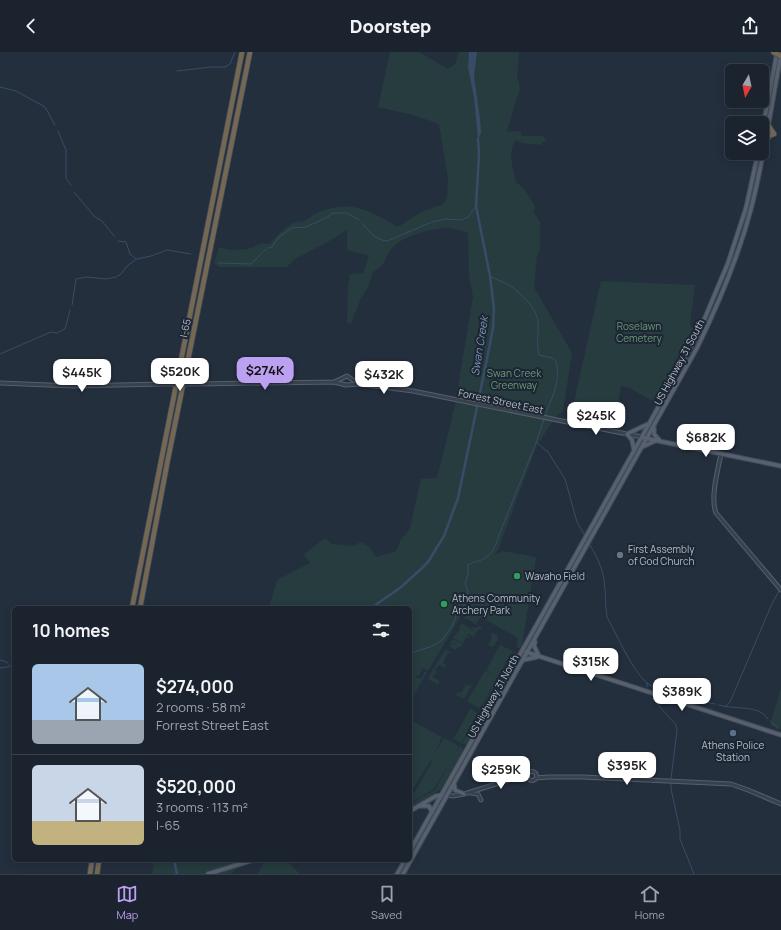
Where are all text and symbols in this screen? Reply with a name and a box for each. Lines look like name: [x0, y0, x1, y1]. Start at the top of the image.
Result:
text: Doorstep: [350, 14, 431, 38]
icon: back: [20, 15, 42, 37]
icon: share: [739, 15, 761, 37]
north arrow: [725, 64, 769, 108]
map controls: [725, 64, 769, 160]
button: layers: [725, 116, 769, 160]
water label: Swan Creek: [467, 314, 491, 377]
street label: I-65: [176, 317, 194, 339]
street label: US Highway 31 South: [650, 317, 708, 407]
park label: Roselawn Cemetery: [616, 319, 663, 345]
pin: $274K: [237, 357, 293, 391]
pin: $520K: [152, 358, 208, 392]
pin: $445K: [54, 359, 110, 393]
text: $274K: [246, 361, 284, 379]
pin: $432K: [356, 361, 412, 395]
text: $520K: [160, 362, 200, 380]
text: $445K: [62, 363, 102, 381]
text: $432K: [364, 365, 404, 383]
park label: Swan Creek Greenway: [487, 366, 542, 392]
street label: Forrest Street East: [457, 385, 545, 417]
pin: $245K: [568, 402, 624, 436]
text: $245K: [576, 406, 616, 424]
pin: $682K: [678, 424, 734, 458]
text: $682K: [686, 428, 726, 446]
place label: First Assembly of God Church: [628, 542, 695, 568]
marker: First Assembly of God Church: [615, 550, 625, 560]
place label: Wavaho Field: [525, 569, 585, 583]
marker: Wavaho Field: [512, 571, 522, 581]
place label: Athens Community Archery Park: [452, 591, 541, 617]
marker: Athens Community Archery Park: [439, 599, 449, 609]
text: 10 homes: [32, 619, 110, 642]
icon: filters: [370, 619, 392, 641]
pin: $315K: [563, 648, 619, 682]
street label: US Highway 31 North: [464, 652, 522, 740]
text: $315K: [572, 652, 610, 670]
text: $274,000: [156, 675, 234, 698]
pin: $389K: [654, 678, 710, 712]
icon: home: [64, 680, 112, 728]
text: $389K: [662, 682, 702, 700]
text: 2 rooms · 58 m²: [156, 698, 246, 716]
text: Forrest Street East: [156, 716, 269, 734]
marker: Athens Police Station: [728, 728, 738, 738]
place label: Athens Police Station: [702, 738, 765, 764]
pin: $395K: [599, 752, 655, 786]
pin: $259K: [473, 756, 529, 790]
text: $395K: [607, 756, 647, 774]
text: $259K: [481, 760, 521, 778]
text: $520,000: [156, 775, 236, 798]
icon: home: [64, 781, 112, 829]
text: 3 rooms · 113 m²: [156, 798, 248, 816]
text: I-65: [156, 816, 180, 834]
tab: Map: [116, 883, 138, 922]
tab: Saved: [371, 883, 402, 922]
tab: Home: [635, 883, 665, 922]

